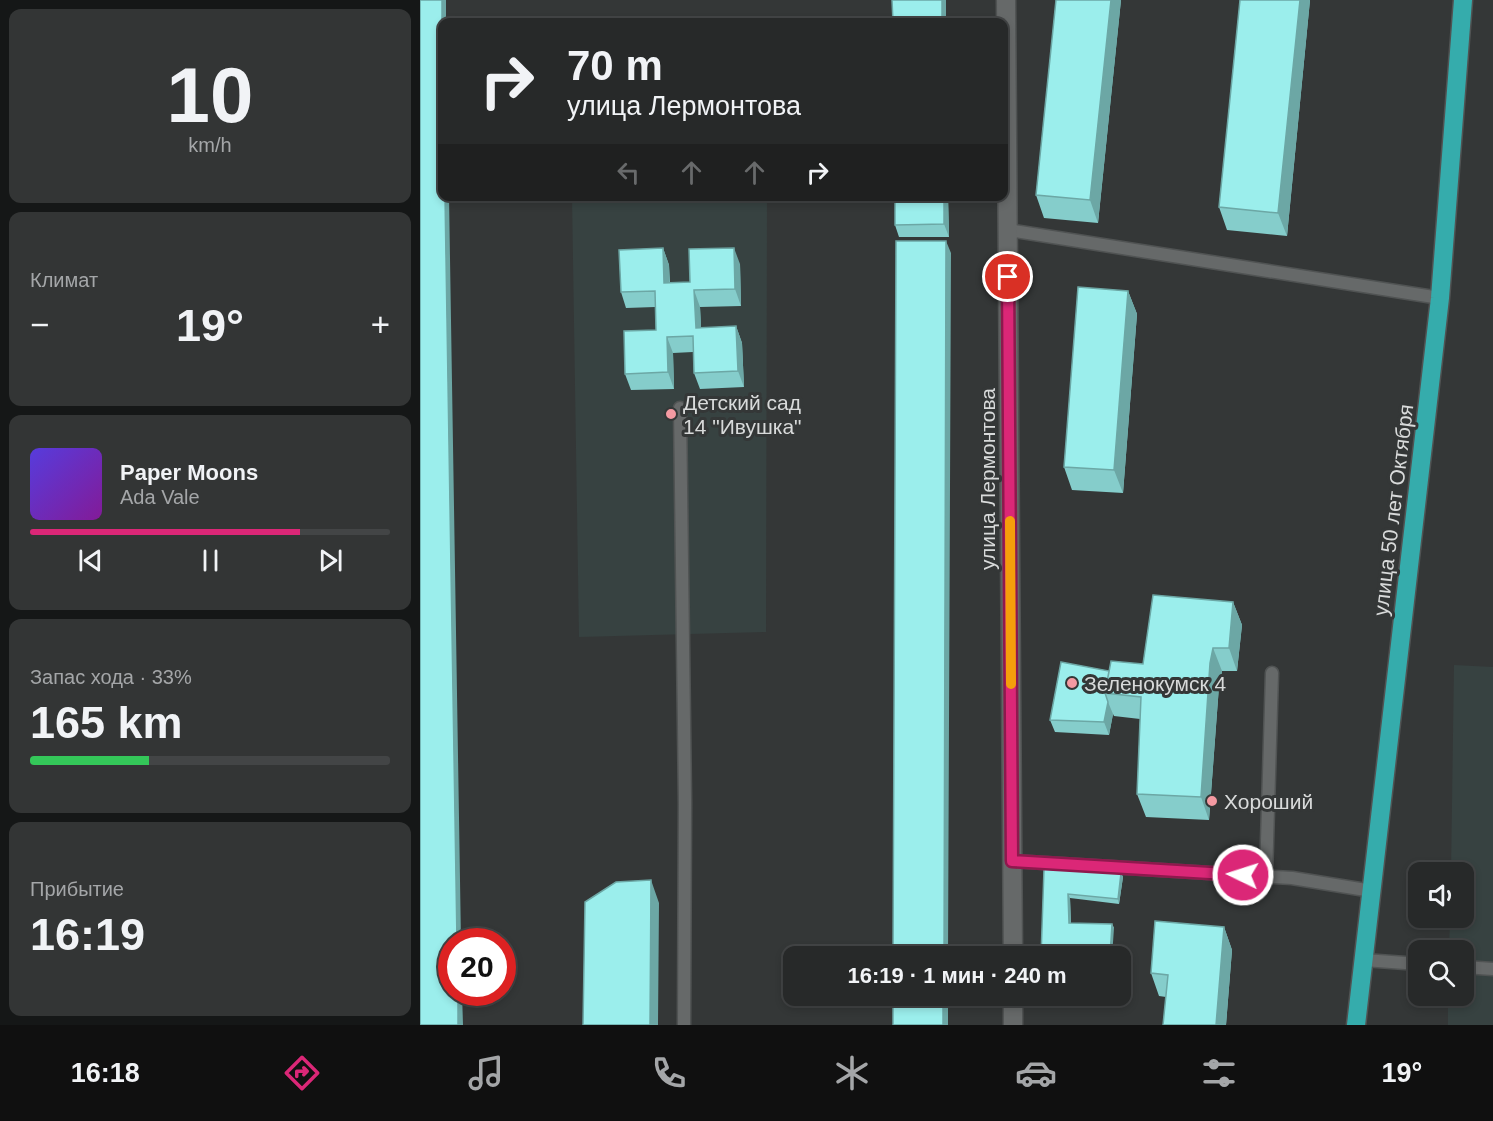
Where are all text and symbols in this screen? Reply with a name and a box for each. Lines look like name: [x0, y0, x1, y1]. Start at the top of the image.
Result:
icon: right: [468, 42, 546, 120]
text: 70 m: [567, 42, 663, 89]
text: 10: [167, 51, 253, 139]
text: улица Лермонтова: [567, 91, 801, 121]
text: km/h: [188, 134, 232, 156]
icon: left: [612, 156, 645, 189]
icon: ahead: [675, 156, 708, 189]
icon: ahead: [738, 156, 771, 189]
icon: right: [801, 156, 834, 189]
pin: [982, 251, 1033, 302]
icon: arrive: [991, 260, 1024, 293]
text: Климат: [30, 269, 98, 291]
text: 19°: [176, 300, 244, 351]
text: −: [30, 306, 49, 343]
text: +: [371, 306, 390, 343]
street label: улица Лермонтова: [976, 388, 999, 570]
place label: Детский сад 14 "Ивушка": [683, 391, 802, 438]
street label: улица 50 лет Октября: [1369, 403, 1417, 617]
marker: Детский сад 14 "Ивушка": [664, 407, 678, 421]
text: Paper Moons: [120, 460, 258, 485]
text: Ada Vale: [120, 486, 200, 508]
icon: previous: [74, 544, 107, 577]
icon: pause: [194, 544, 227, 577]
icon: next: [314, 544, 347, 577]
text: Запас хода · 33%: [30, 666, 192, 688]
place label: Зеленокумск 4: [1084, 672, 1227, 695]
marker: Зеленокумск 4: [1065, 676, 1079, 690]
text: 165 km: [30, 697, 183, 748]
place label: Хороший: [1224, 790, 1313, 813]
marker: Хороший: [1205, 794, 1219, 808]
position arrow: [1211, 843, 1275, 907]
map controls: [1408, 862, 1474, 1006]
button: sound: [1408, 862, 1474, 928]
text: Прибытие: [30, 878, 124, 900]
text: 16:19: [30, 909, 145, 960]
speed limit sign: 20: [438, 928, 516, 1006]
button: search: [1408, 940, 1474, 1006]
text: 16:19 · 1 мин · 240 m: [847, 963, 1067, 988]
icon: directions: [281, 1052, 323, 1094]
icon: music: [465, 1052, 507, 1094]
icon: phone: [648, 1052, 690, 1094]
icon: climate: [831, 1052, 873, 1094]
icon: car: [1015, 1052, 1057, 1094]
icon: filters: [1198, 1052, 1240, 1094]
text: 16:18: [71, 1058, 140, 1088]
text: 19°: [1381, 1058, 1422, 1088]

